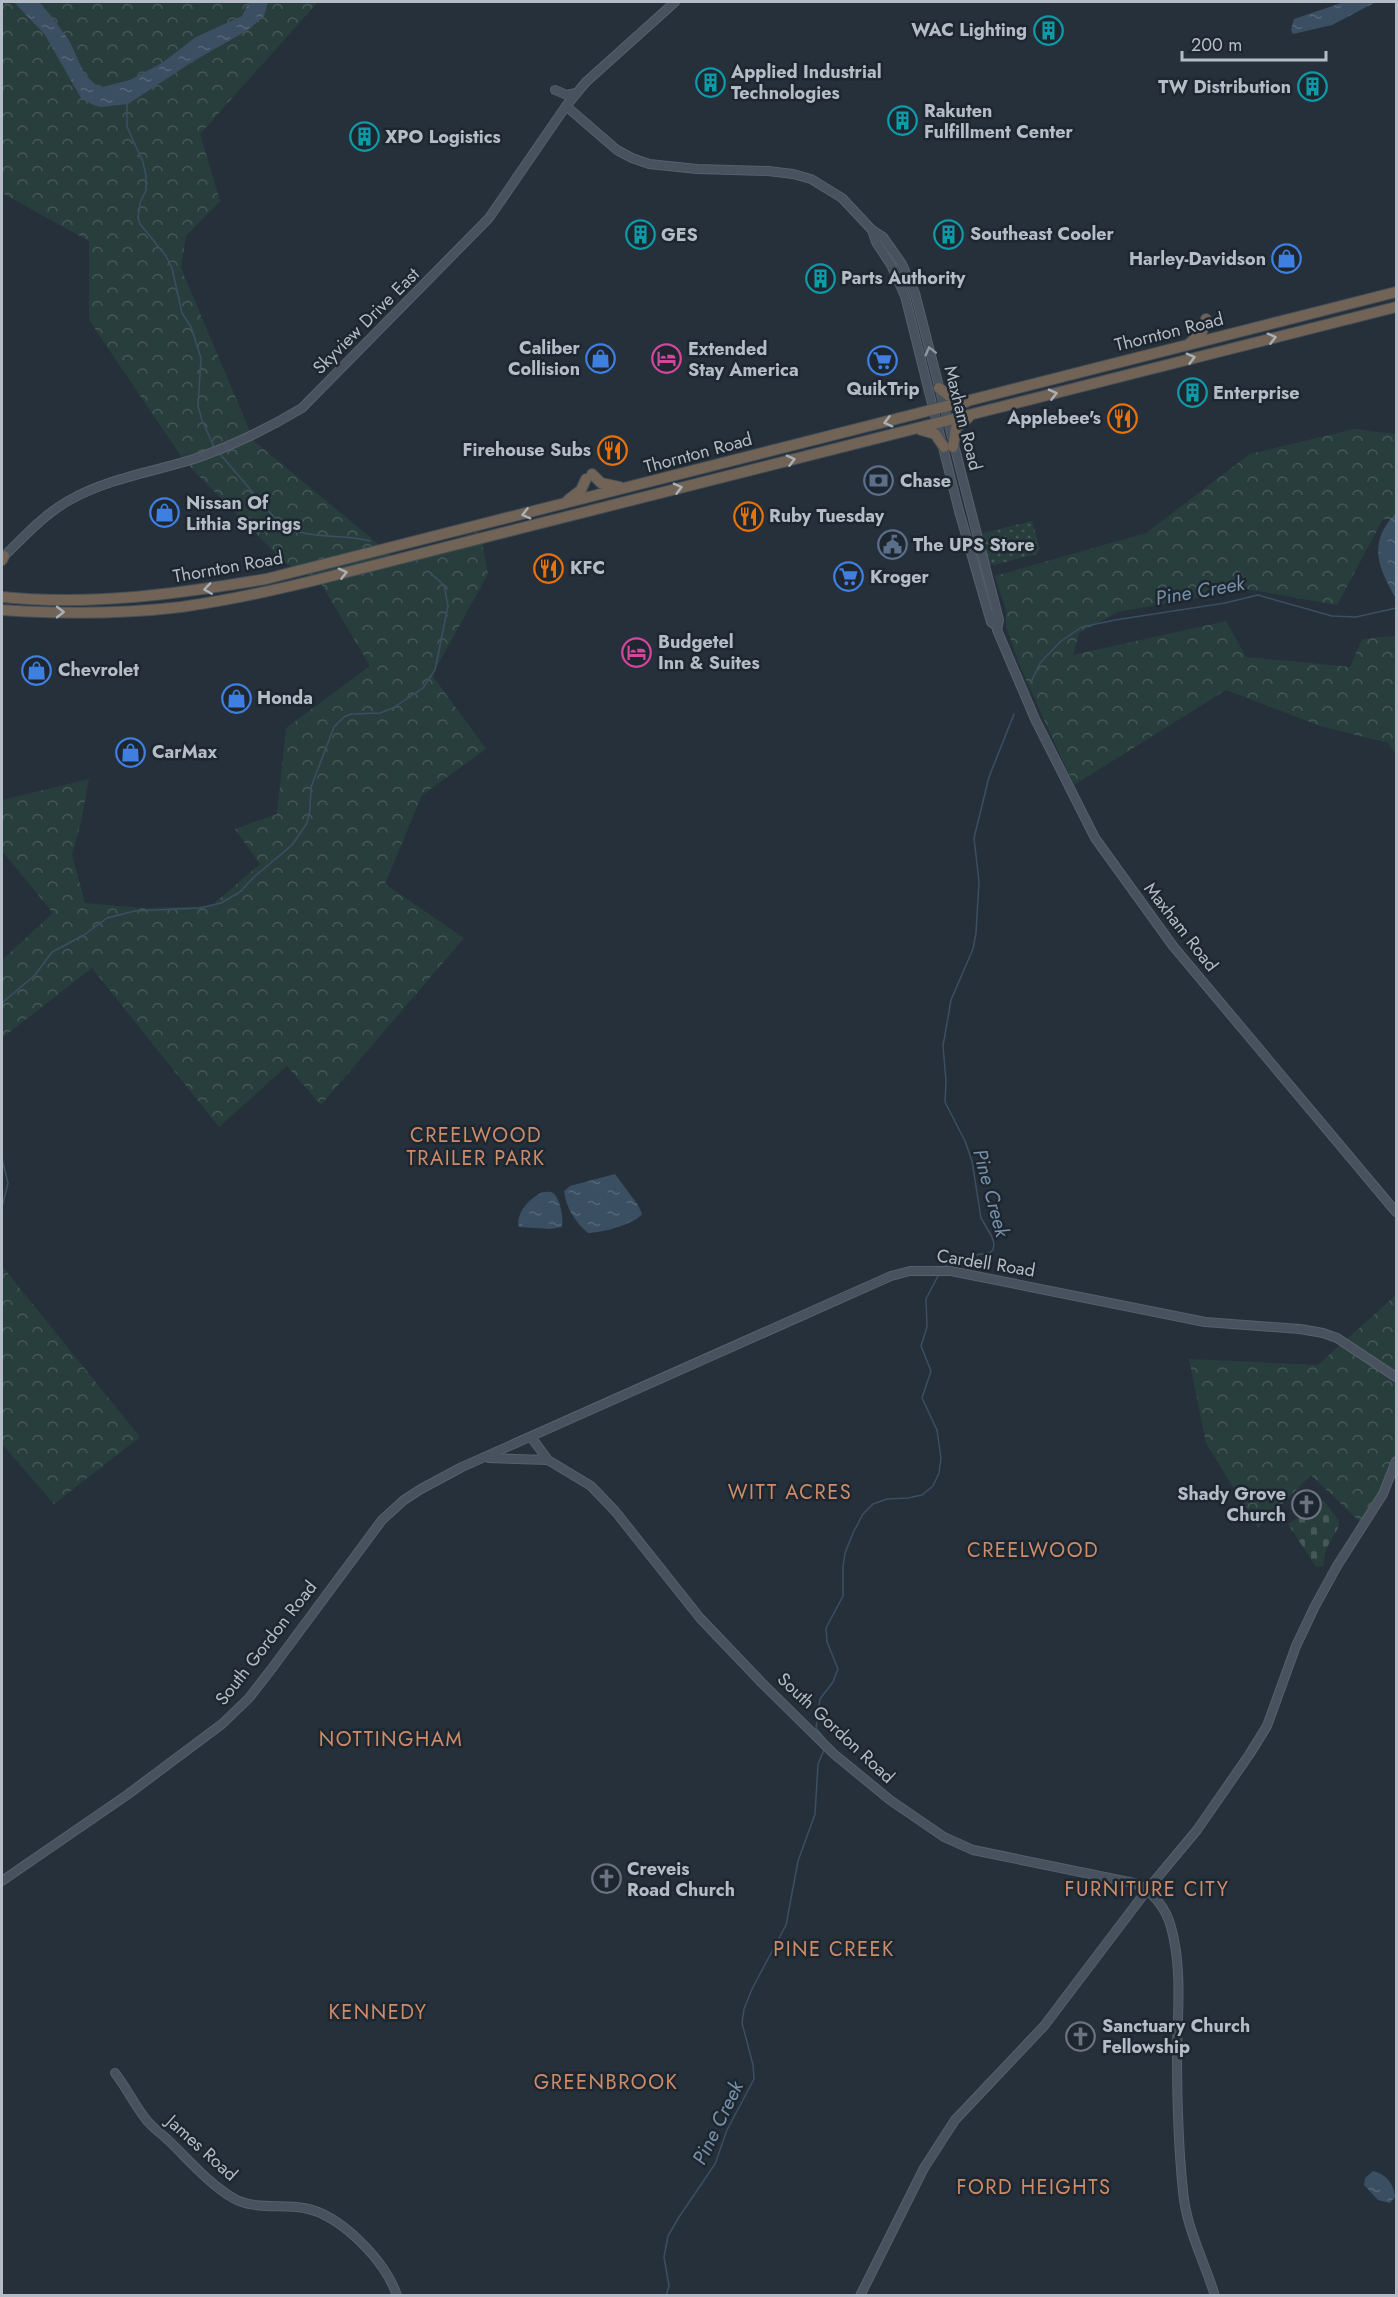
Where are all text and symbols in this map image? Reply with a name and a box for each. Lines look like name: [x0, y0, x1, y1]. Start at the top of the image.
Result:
building icon: WAC Lighting: [1032, 14, 1064, 46]
place label: WAC Lighting: [911, 17, 1027, 43]
scale bar: [1182, 24, 1326, 62]
text: 200 m: [1191, 32, 1242, 58]
place label: Applied Industrial Technologies: [730, 59, 882, 106]
building icon: Applied Industrial Technologies: [694, 66, 726, 98]
building icon: TW Distribution: [1296, 71, 1328, 103]
place label: TW Distribution: [1158, 74, 1291, 100]
place label: Rakuten Fulfillment Center: [924, 98, 1074, 145]
building icon: Rakuten Fulfillment Center: [887, 105, 919, 137]
building icon: XPO Logistics: [348, 121, 380, 153]
place label: XPO Logistics: [385, 124, 501, 150]
building icon: Southeast Cooler: [933, 218, 965, 250]
building icon: GES: [624, 219, 656, 251]
place label: Southeast Cooler: [970, 221, 1115, 247]
place label: GES: [661, 222, 698, 248]
shop icon: Harley-Davidson: [1271, 243, 1303, 275]
place label: Harley-Davidson: [1129, 246, 1266, 272]
street label: Skyview Drive East: [307, 261, 426, 380]
building icon: Parts Authority: [804, 262, 836, 294]
place label: Parts Authority: [841, 265, 966, 291]
street label: Thornton Road: [1112, 306, 1226, 358]
one-way arrow: [1267, 333, 1277, 346]
place label: Caliber Collision: [508, 335, 581, 382]
place label: Extended Stay America: [688, 336, 799, 383]
shop icon: Caliber Collision: [585, 342, 617, 374]
hotel icon: Extended Stay America: [651, 343, 683, 375]
supermarket icon: QuikTrip: [867, 344, 899, 376]
one-way arrow: [925, 346, 937, 357]
one-way arrow: [1186, 353, 1196, 366]
street label: Maxham Road: [937, 363, 989, 473]
place label: QuikTrip: [846, 376, 920, 402]
building icon: Enterprise: [1176, 377, 1208, 409]
place label: Enterprise: [1213, 380, 1300, 406]
one-way arrow: [1047, 389, 1057, 401]
restaurant icon: Applebee's: [1106, 402, 1138, 434]
place label: Applebee's: [1006, 405, 1101, 431]
one-way arrow: [883, 415, 894, 427]
street label: Thornton Road: [641, 426, 755, 480]
restaurant icon: Firehouse Subs: [596, 434, 628, 466]
place label: Firehouse Subs: [463, 437, 591, 463]
one-way arrow: [786, 454, 796, 467]
bank icon: Chase: [863, 465, 895, 497]
place label: Chase: [900, 468, 951, 494]
one-way arrow: [673, 483, 683, 496]
place label: Nissan Of Lithia Springs: [186, 490, 301, 537]
shop icon: Nissan Of Lithia Springs: [149, 497, 181, 529]
restaurant icon: Ruby Tuesday: [732, 500, 764, 532]
place label: Ruby Tuesday: [769, 503, 885, 529]
one-way arrow: [522, 506, 532, 519]
public building icon: The UPS Store: [876, 529, 908, 561]
place label: The UPS Store: [913, 532, 1035, 558]
street label: Thornton Road: [171, 545, 285, 589]
restaurant icon: KFC: [533, 552, 565, 584]
place label: KFC: [570, 555, 605, 581]
supermarket icon: Kroger: [833, 561, 865, 593]
place label: Kroger: [870, 564, 930, 590]
one-way arrow: [338, 568, 348, 581]
water label: Pine Creek: [1153, 569, 1248, 613]
one-way arrow: [203, 582, 213, 594]
one-way arrow: [55, 606, 64, 618]
place label: Budgetel Inn & Suites: [658, 629, 760, 676]
hotel icon: Budgetel Inn & Suites: [621, 636, 653, 668]
shop icon: Chevrolet: [21, 654, 53, 686]
place label: Chevrolet: [58, 657, 139, 683]
shop icon: Honda: [220, 682, 252, 714]
place label: Honda: [257, 685, 313, 711]
shop icon: CarMax: [115, 736, 147, 768]
place label: CarMax: [152, 739, 217, 765]
street label: Maxham Road: [1138, 877, 1224, 977]
district label: CREELWOOD TRAILER PARK: [406, 1121, 546, 1173]
water label: Pine Creek: [965, 1146, 1017, 1242]
street label: Cardell Road: [935, 1242, 1037, 1284]
district label: WITT ACRES: [728, 1478, 852, 1507]
place label: Shady Grove Church: [1177, 1481, 1286, 1528]
church icon: Shady Grove Church: [1291, 1488, 1323, 1520]
district label: CREELWOOD: [967, 1536, 1099, 1565]
street label: South Gordon Road: [209, 1575, 323, 1711]
street label: South Gordon Road: [772, 1667, 900, 1789]
district label: NOTTINGHAM: [319, 1725, 463, 1754]
place label: Creveis Road Church: [627, 1856, 735, 1903]
church icon: Creveis Road Church: [590, 1863, 622, 1895]
district label: FURNITURE CITY: [1065, 1875, 1229, 1904]
district label: PINE CREEK: [773, 1935, 895, 1964]
district label: KENNEDY: [328, 1998, 428, 2027]
place label: Sanctuary Church Fellowship: [1102, 2013, 1250, 2060]
church icon: Sanctuary Church Fellowship: [1065, 2020, 1097, 2052]
district label: GREENBROOK: [534, 2068, 678, 2097]
water label: Pine Creek: [685, 2075, 751, 2170]
street label: James Road: [159, 2108, 243, 2187]
district label: FORD HEIGHTS: [957, 2173, 1111, 2202]

